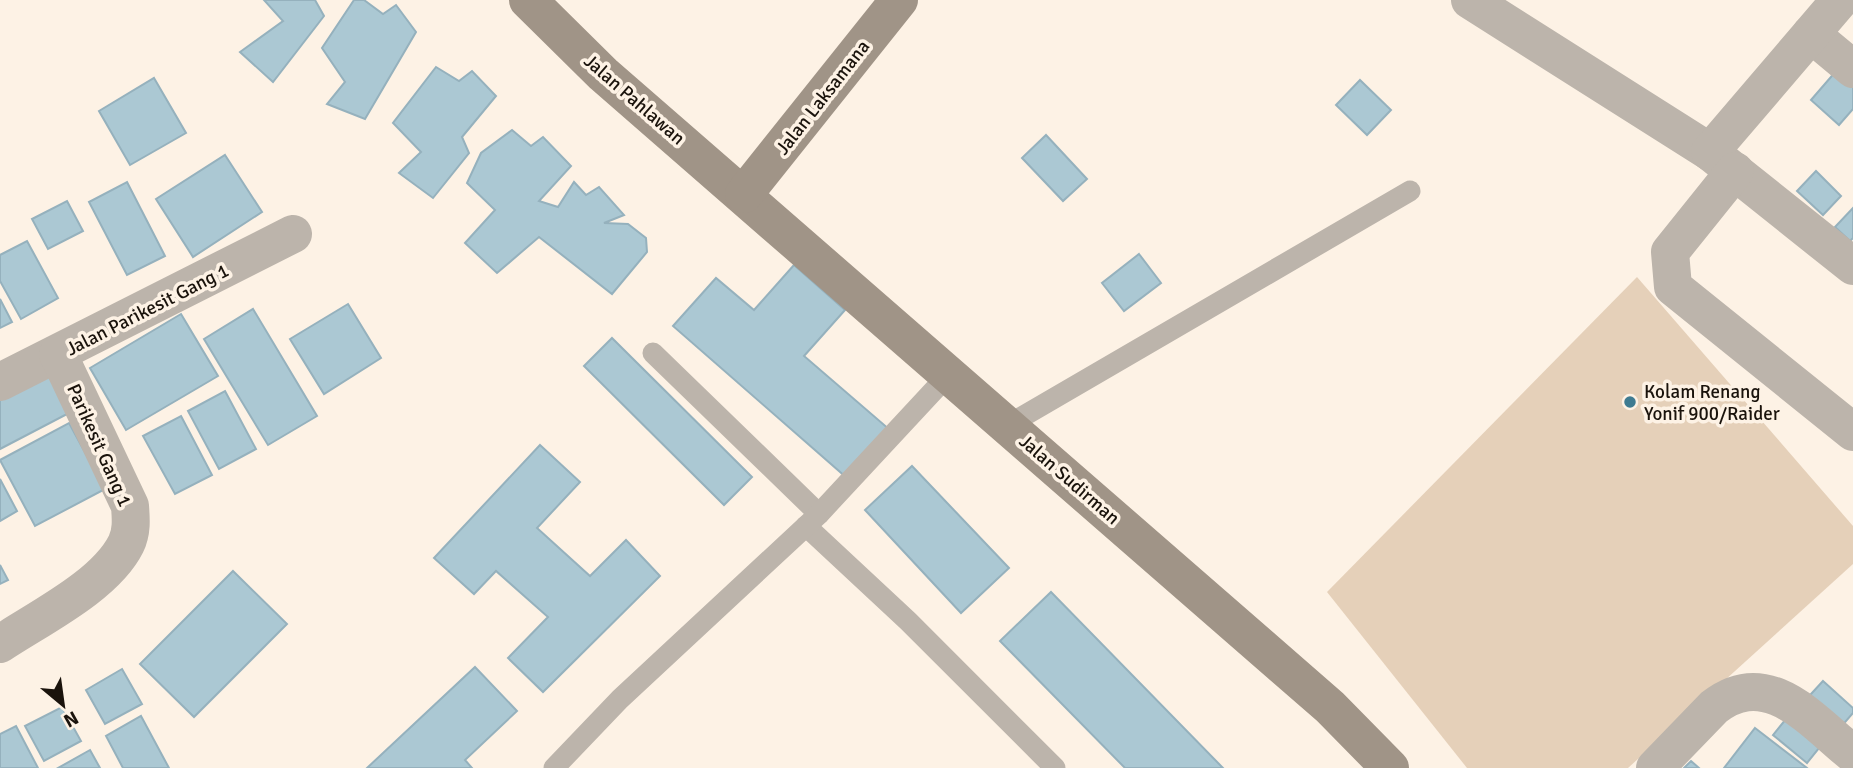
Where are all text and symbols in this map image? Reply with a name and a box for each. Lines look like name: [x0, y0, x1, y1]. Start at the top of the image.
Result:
street label: Jalan Laksamana: [771, 35, 875, 160]
street label: Jalan Pahlawan: [579, 49, 690, 150]
street label: Jalan Parikesit Gang 1: [62, 258, 233, 361]
street label: Parikesit Gang 1: [61, 380, 137, 511]
place label: Kolam Renang Yonif 900/Raider: [1644, 380, 1780, 426]
marker: Kolam Renang Yonif 900/Raider: [1622, 394, 1638, 410]
street label: Jalan Sudirman: [1014, 429, 1125, 530]
north arrow: [28, 670, 98, 740]
text: N: [59, 705, 82, 733]

